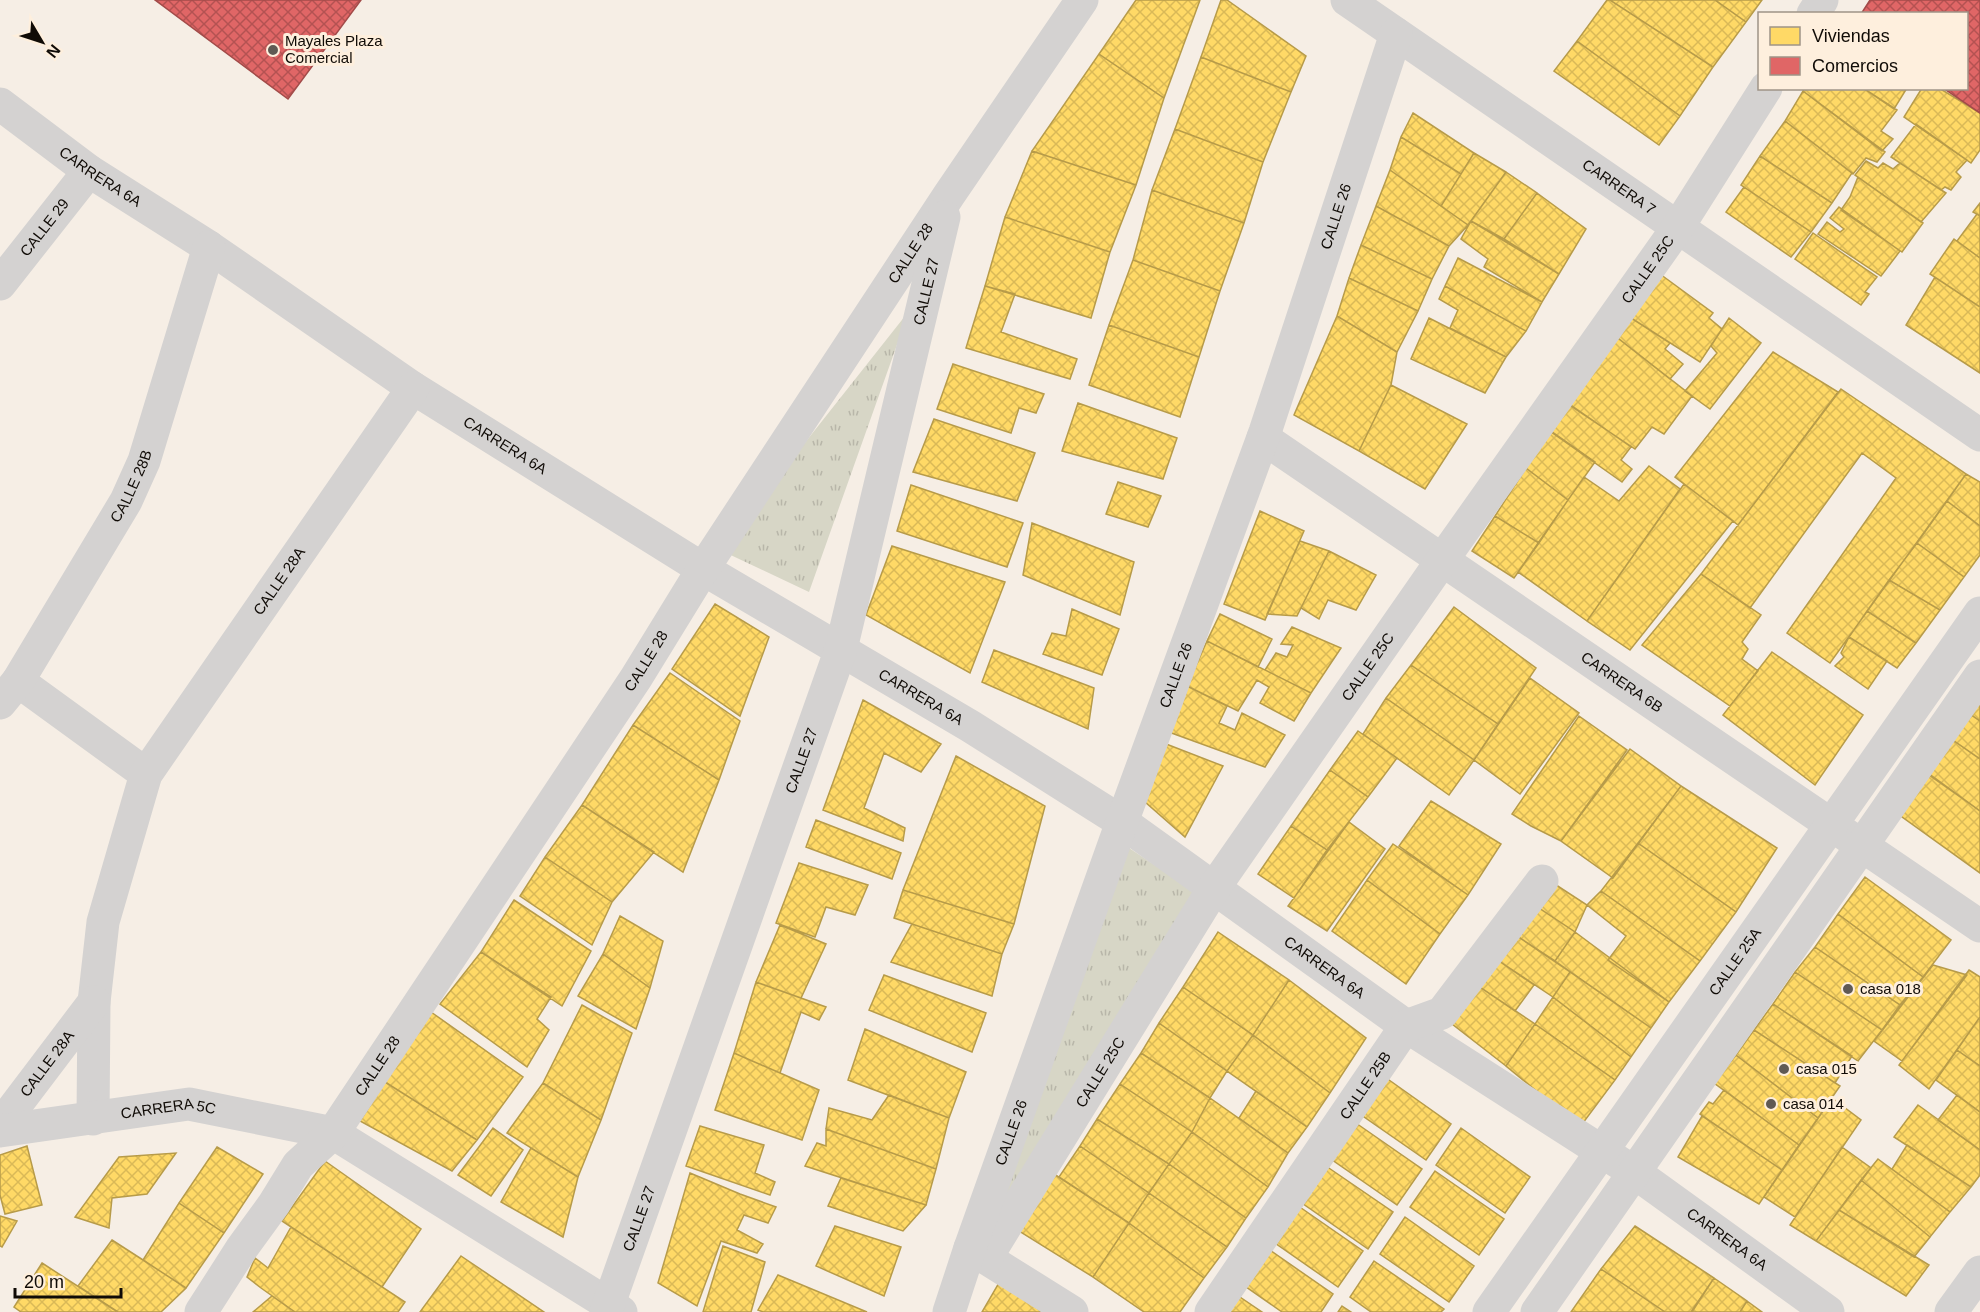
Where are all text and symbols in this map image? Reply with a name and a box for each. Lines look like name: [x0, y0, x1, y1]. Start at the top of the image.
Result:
north arrow: [12, 12, 72, 72]
legend: [1758, 12, 1968, 90]
text: Viviendas: [1812, 26, 1890, 46]
place label: Mayales Plaza Comercial: [285, 32, 383, 66]
text: N: [43, 41, 64, 61]
marker: Mayales Plaza Comercial: [266, 43, 280, 57]
text: Comercios: [1812, 56, 1898, 76]
street label: CARRERA 6A: [56, 143, 145, 210]
street label: CARRERA 7: [1579, 155, 1659, 218]
street label: CALLE 26: [1317, 181, 1354, 251]
street label: CALLE 29: [16, 195, 72, 259]
street label: CALLE 28: [884, 220, 936, 286]
street label: CALLE 25C: [1618, 232, 1677, 307]
street label: CALLE 27: [910, 256, 942, 327]
street label: CARRERA 6A: [461, 413, 550, 477]
street label: CALLE 28B: [106, 448, 155, 525]
street label: CALLE 28A: [250, 544, 308, 618]
street label: CALLE 28: [620, 627, 671, 695]
street label: CALLE 25C: [1338, 629, 1397, 704]
street label: CALLE 26: [1156, 640, 1195, 710]
street label: CARRERA 6B: [1578, 648, 1666, 716]
street label: CARRERA 6A: [876, 665, 966, 728]
street label: CALLE 27: [782, 725, 820, 796]
street label: CALLE 25A: [1705, 925, 1764, 998]
street label: CARRERA 6A: [1281, 932, 1368, 1002]
place label: casa 018: [1860, 980, 1921, 997]
marker: casa 018: [1841, 982, 1855, 996]
street label: CALLE 28A: [16, 1027, 77, 1100]
street label: CALLE 28: [351, 1033, 403, 1099]
street label: CALLE 25C: [1072, 1034, 1128, 1110]
street label: CALLE 25B: [1336, 1048, 1394, 1123]
place label: casa 015: [1796, 1060, 1857, 1077]
marker: casa 015: [1777, 1062, 1791, 1076]
street label: CARRERA 5C: [120, 1094, 217, 1122]
place label: casa 014: [1783, 1095, 1844, 1112]
street label: CALLE 26: [991, 1097, 1030, 1167]
marker: casa 014: [1764, 1097, 1778, 1111]
street label: CALLE 27: [619, 1183, 658, 1254]
street label: CARRERA 6A: [1684, 1204, 1771, 1273]
scale bar: [15, 1261, 122, 1299]
text: 20 m: [24, 1272, 64, 1292]

